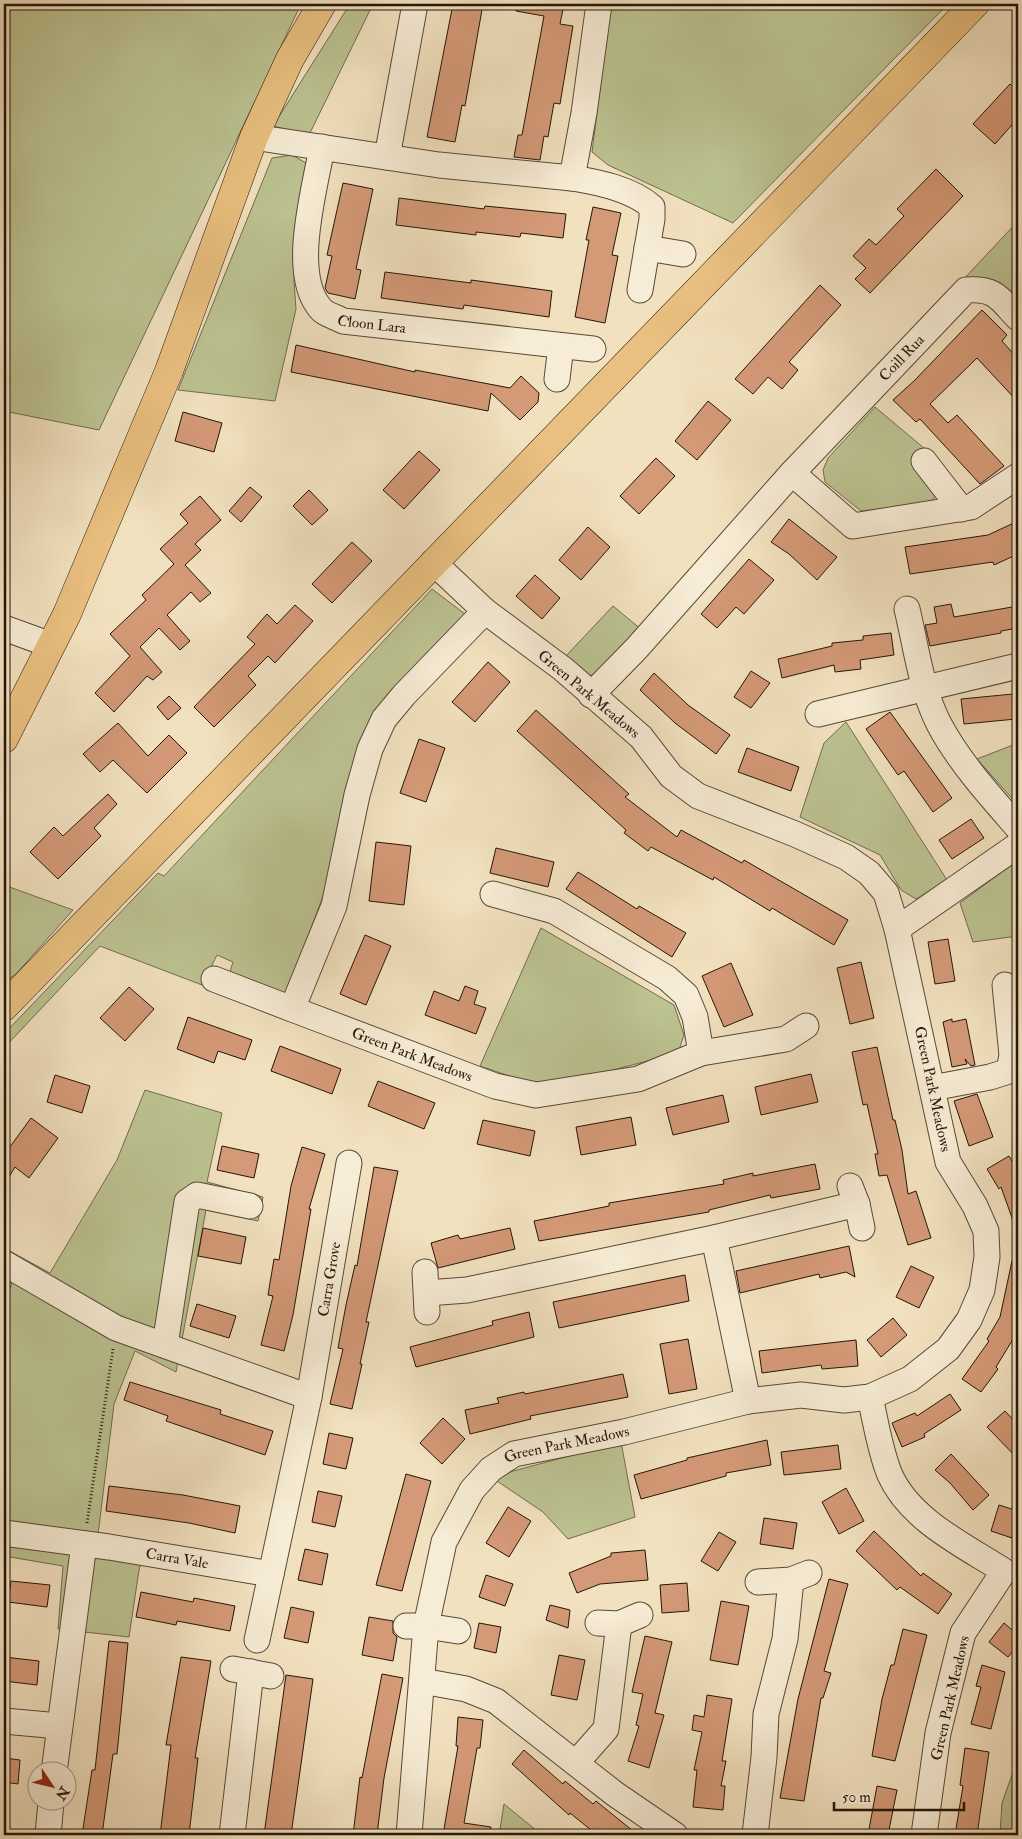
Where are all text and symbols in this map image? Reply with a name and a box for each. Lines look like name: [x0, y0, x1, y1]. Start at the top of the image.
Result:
street label: Cloon Lara: [333, 310, 408, 338]
street label: Coill Rua: [875, 330, 929, 386]
street label: Green Park Meadows: [534, 646, 644, 743]
street label: Green Park Meadows: [349, 1024, 475, 1087]
street label: Green Park Meadows: [910, 1025, 955, 1154]
street label: Carra Grove: [314, 1240, 345, 1318]
street label: Green Park Meadows: [500, 1422, 632, 1468]
street label: Carra Vale: [144, 1544, 210, 1573]
street label: Green Park Meadows: [927, 1634, 974, 1762]
north arrow: [28, 1762, 78, 1812]
scale bar: [834, 1779, 964, 1811]
text: N: [51, 1782, 73, 1804]
text: 50 m: [842, 1788, 871, 1807]

